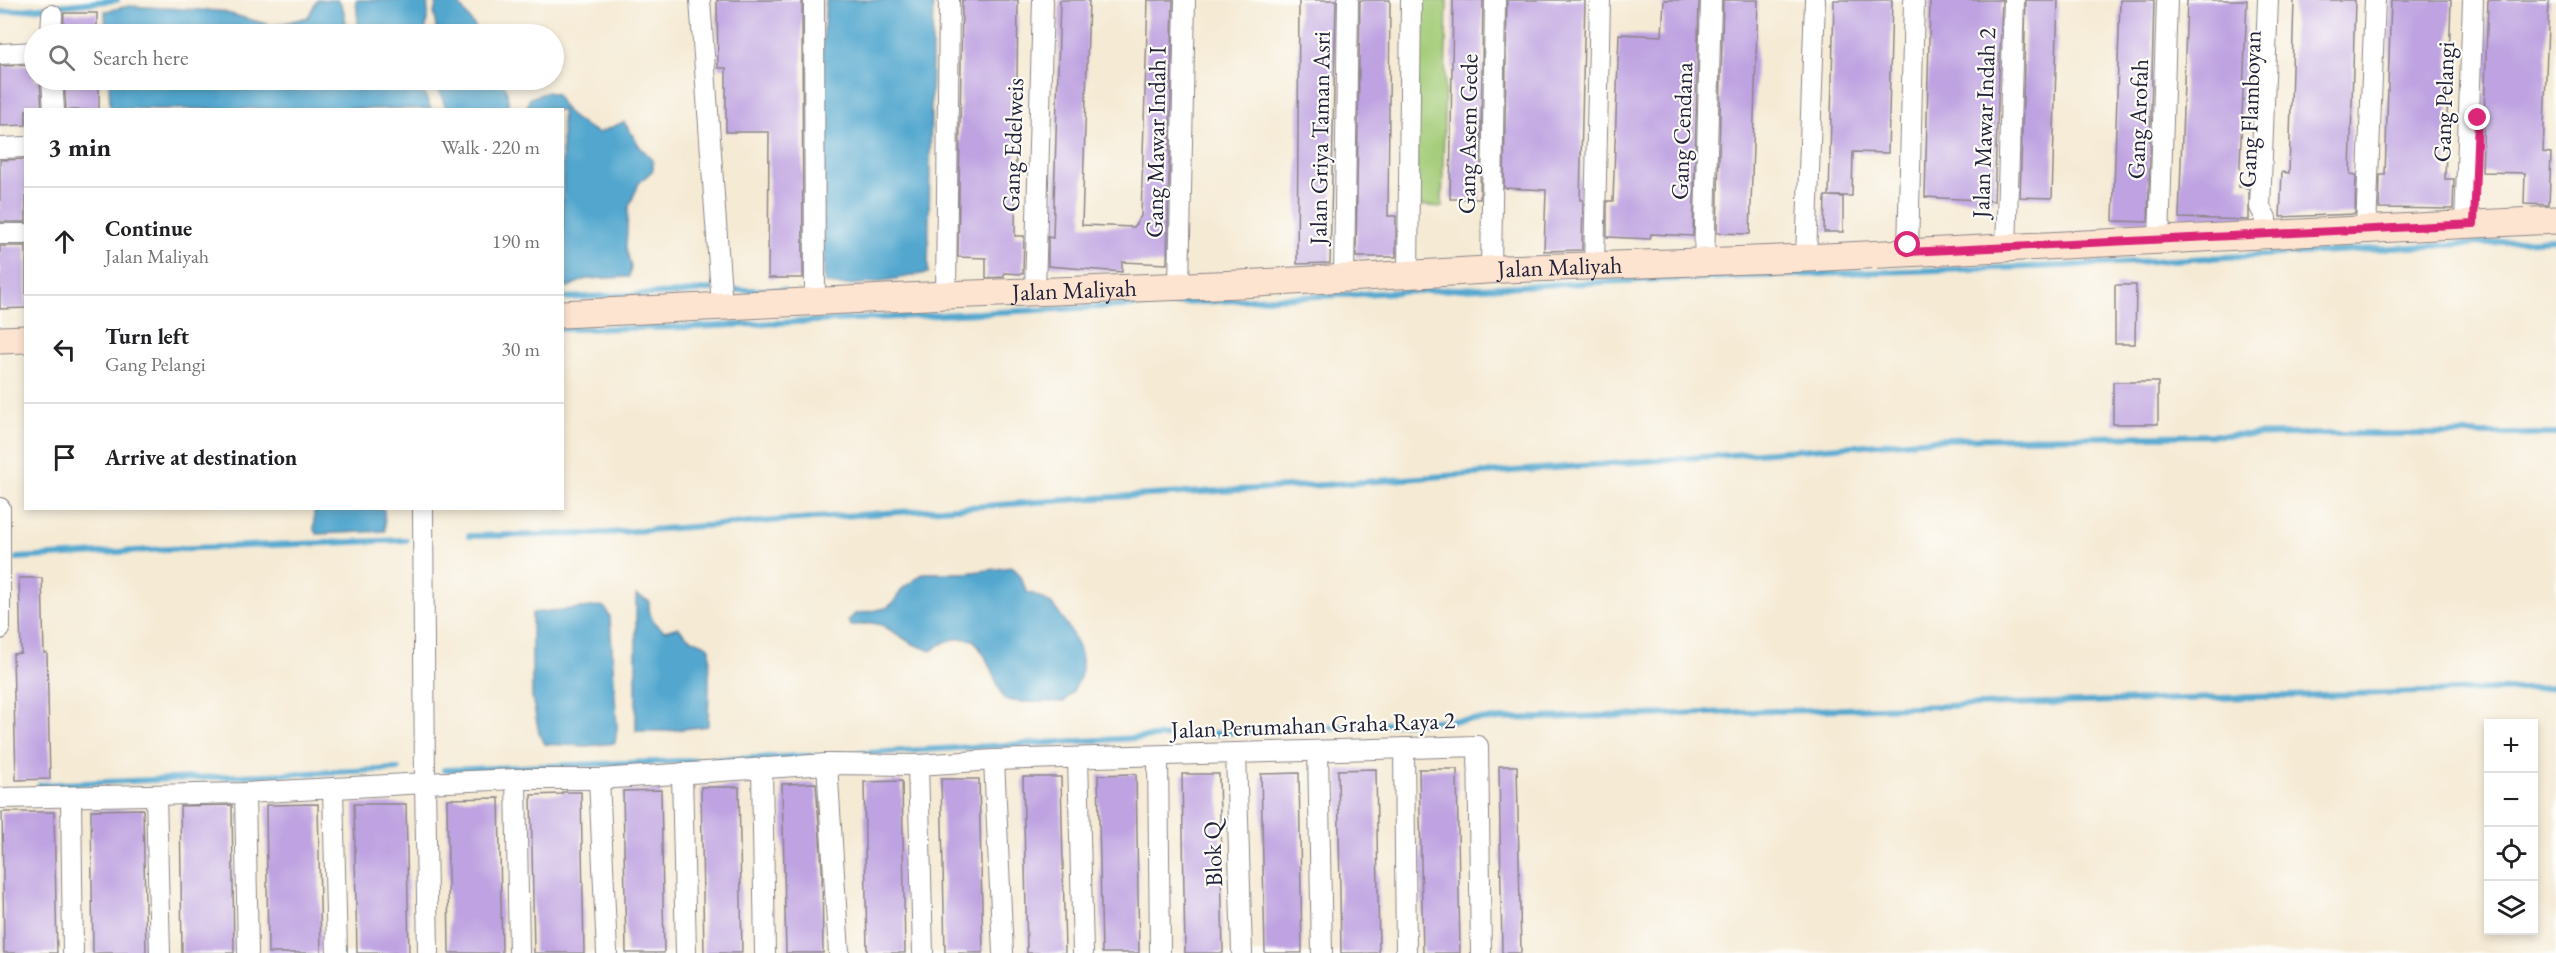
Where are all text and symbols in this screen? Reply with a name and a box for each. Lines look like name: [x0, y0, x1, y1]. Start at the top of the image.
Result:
search box: [24, 24, 564, 90]
street label: Jalan Mawar Indah 2: [1965, 27, 2002, 221]
street label: Gang Flamboyan: [2231, 30, 2268, 188]
street label: Jalan Griya Taman Asri: [1302, 31, 1337, 247]
icon: search: [45, 41, 78, 74]
street label: Gang Pelangi: [2426, 41, 2461, 163]
text: Search here: [93, 43, 188, 72]
street label: Gang Mawar Indah I: [1138, 46, 1173, 238]
street label: Gang Asem Gede: [1451, 54, 1484, 214]
street label: Gang Arofah: [2120, 58, 2155, 180]
street label: Gang Cendana: [1664, 61, 1699, 200]
street label: Gang Edelweis: [995, 77, 1030, 212]
route end: [2464, 104, 2490, 130]
text: 3 min: [48, 130, 111, 164]
text: Walk · 220 m: [441, 134, 540, 160]
text: Continue: [105, 214, 192, 243]
icon: ahead: [48, 225, 81, 258]
text: 190 m: [492, 228, 540, 254]
route start: [1894, 231, 1920, 257]
text: Jalan Maliyah: [105, 243, 209, 269]
street label: Jalan Maliyah: [1494, 249, 1623, 284]
street label: Jalan Maliyah: [1009, 272, 1138, 308]
text: Turn left: [105, 322, 189, 351]
icon: left: [48, 333, 81, 366]
text: 30 m: [501, 336, 540, 362]
text: Gang Pelangi: [105, 351, 206, 377]
icon: arrive: [48, 441, 81, 474]
text: Arrive at destination: [105, 443, 297, 472]
street label: Jalan Perumahan Graha Raya 2: [1168, 704, 1456, 745]
map controls: [2484, 719, 2538, 935]
button: +: [2484, 719, 2538, 773]
button: −: [2484, 773, 2538, 827]
street label: Blok Q: [1196, 817, 1229, 887]
button: locate: [2484, 827, 2538, 881]
button: layers: [2484, 881, 2538, 935]

